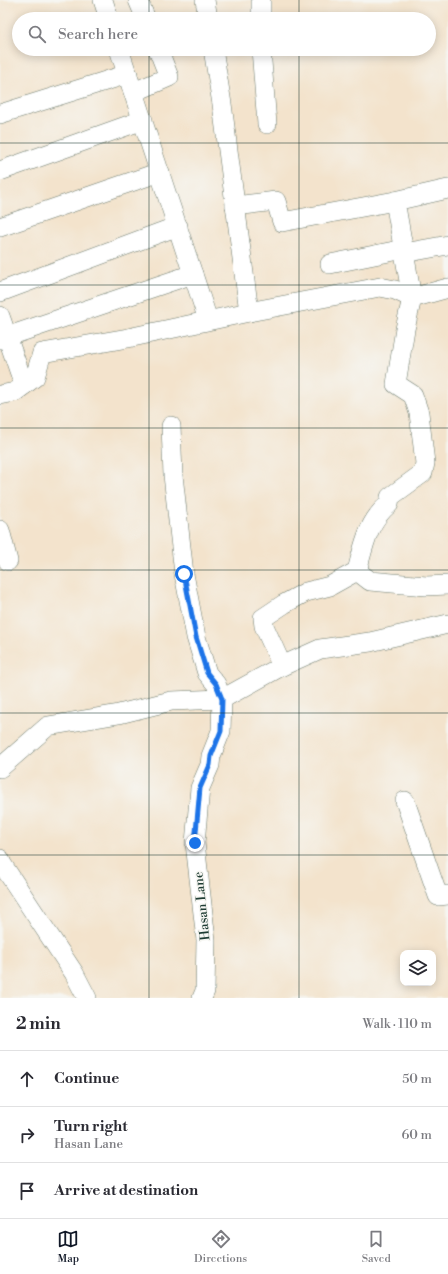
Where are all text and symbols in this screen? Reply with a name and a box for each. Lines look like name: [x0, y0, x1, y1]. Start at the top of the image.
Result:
search box: [12, 12, 436, 56]
icon: search: [26, 23, 48, 45]
text: Search here: [58, 25, 138, 44]
route start: [175, 565, 193, 583]
route end: [186, 834, 204, 852]
street label: Hasan Lane: [190, 870, 214, 941]
map controls: [400, 950, 436, 986]
button: layers: [400, 950, 436, 986]
text: 2 min: [16, 1013, 61, 1035]
text: Walk · 110 m: [362, 1016, 432, 1032]
icon: ahead: [16, 1068, 38, 1090]
text: Continue: [54, 1069, 119, 1088]
text: 50 m: [402, 1071, 432, 1087]
text: Turn right: [54, 1117, 128, 1136]
icon: right: [16, 1124, 38, 1146]
text: 60 m: [401, 1127, 432, 1143]
text: Hasan Lane: [54, 1136, 123, 1152]
icon: arrive: [16, 1180, 38, 1202]
text: Arrive at destination: [54, 1181, 198, 1200]
tab: Map: [57, 1228, 79, 1266]
tab: Directions: [194, 1228, 247, 1266]
tab: Saved: [362, 1228, 391, 1266]

